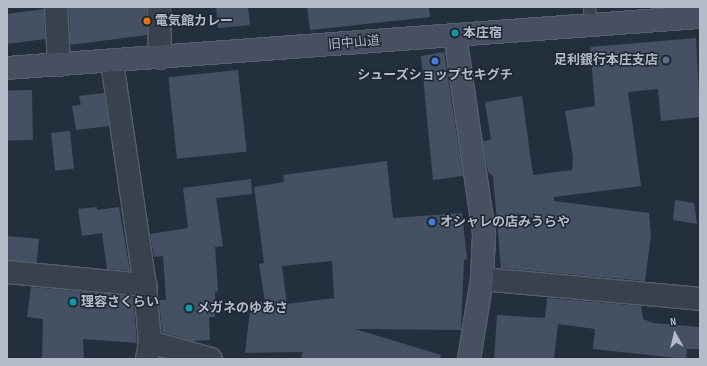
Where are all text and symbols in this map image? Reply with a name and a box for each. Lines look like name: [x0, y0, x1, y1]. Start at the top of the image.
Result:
place label: 電気館カレー: [155, 13, 233, 29]
marker: 電気館カレー: [142, 16, 152, 26]
place label: 本庄宿: [463, 25, 502, 41]
marker: 本庄宿: [450, 28, 460, 38]
street label: 旧中山道: [327, 33, 381, 53]
place label: 足利銀行本庄支店: [554, 52, 658, 68]
marker: 足利銀行本庄支店: [661, 55, 671, 65]
marker: シューズショップセキグチ: [430, 56, 440, 66]
place label: シューズショップセキグチ: [357, 67, 513, 83]
place label: オシャレの店みうらや: [440, 214, 570, 230]
marker: オシャレの店みうらや: [427, 217, 437, 227]
place label: 理容さくらい: [81, 294, 159, 310]
marker: 理容さくらい: [68, 297, 78, 307]
place label: メガネのゆあさ: [197, 300, 288, 316]
marker: メガネのゆあさ: [184, 303, 194, 313]
north arrow: [655, 314, 695, 354]
text: N: [669, 315, 677, 328]

